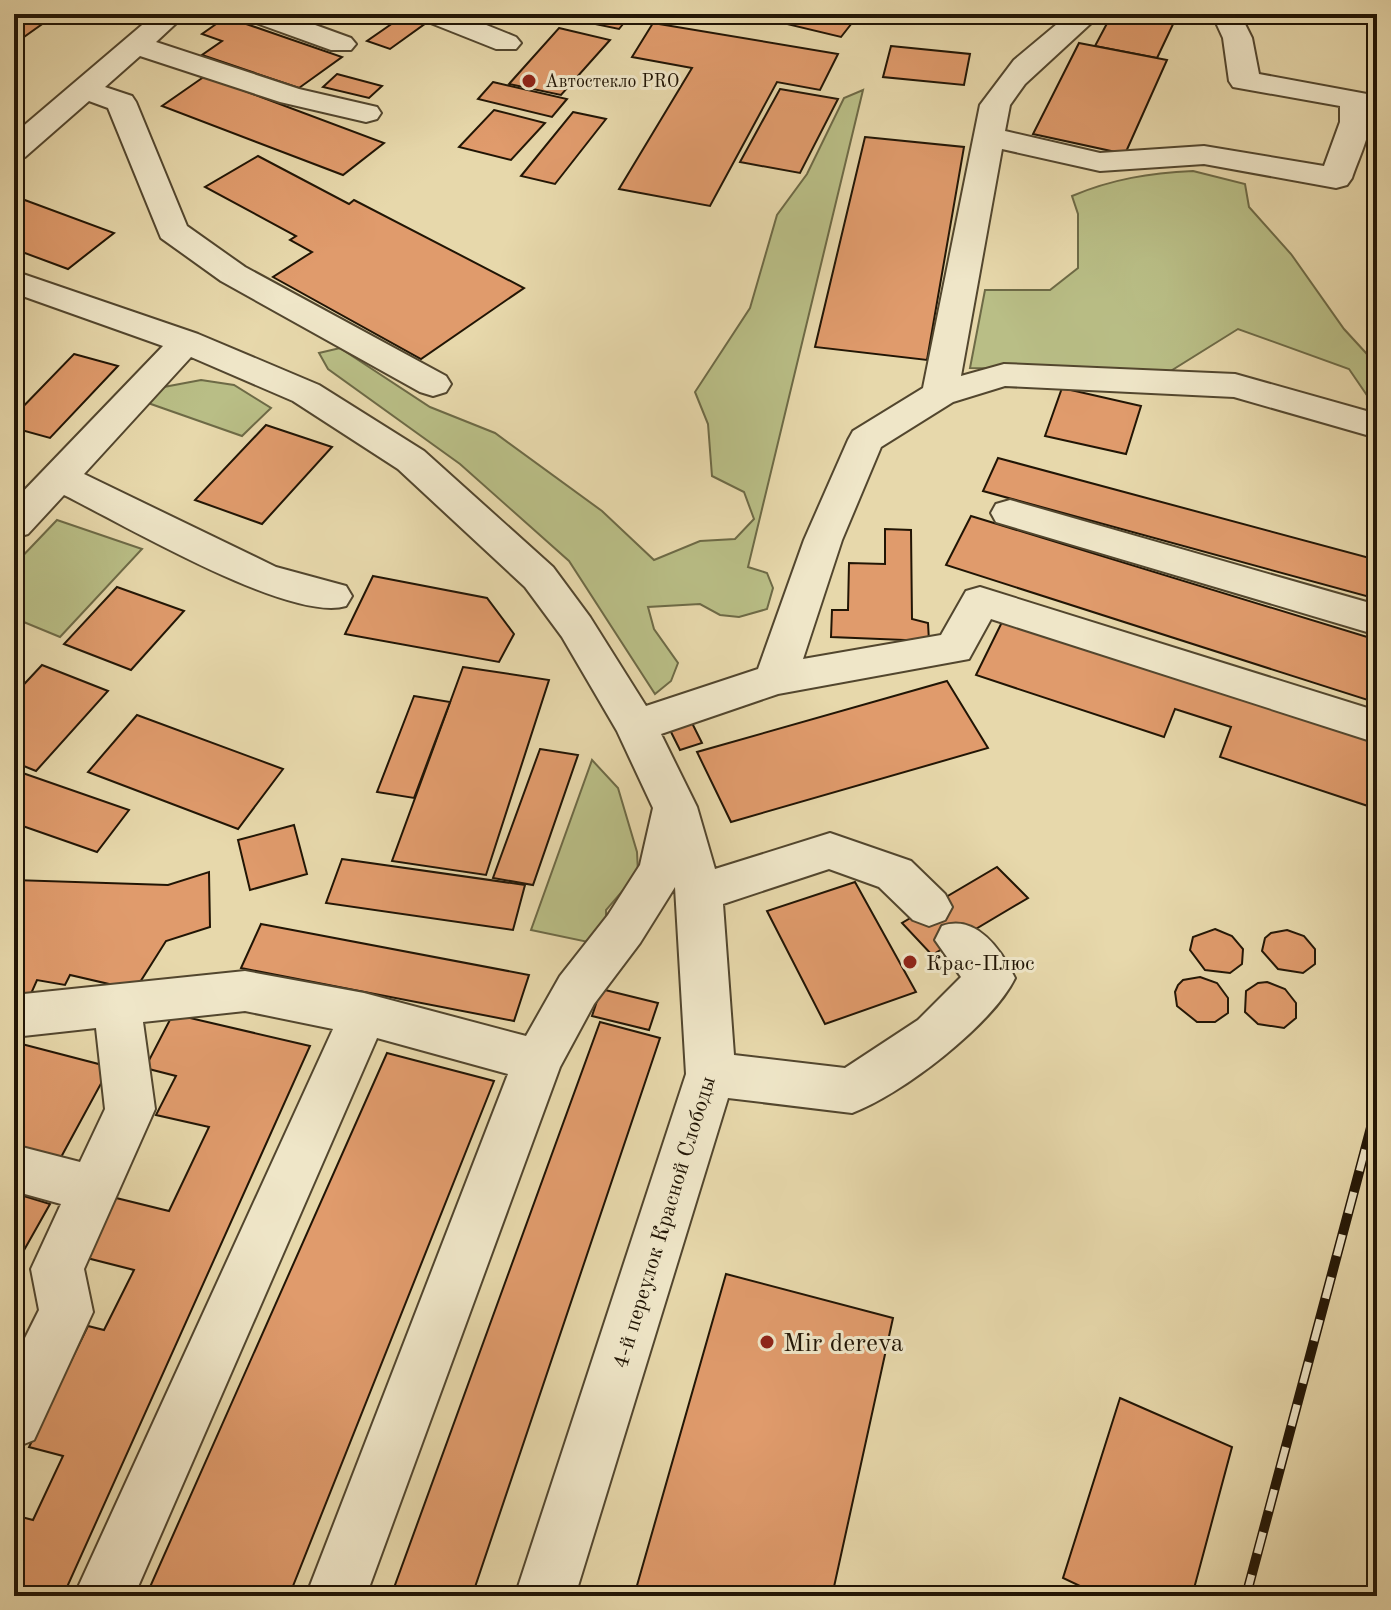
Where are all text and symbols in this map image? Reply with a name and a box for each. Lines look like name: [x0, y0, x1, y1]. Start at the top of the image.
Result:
marker: Автостекло PRO: [520, 72, 538, 90]
place label: Автостекло PRO: [545, 73, 679, 91]
marker: Крас-Плюс: [901, 953, 919, 971]
place label: Крас-Плюс: [926, 953, 1035, 975]
street label: 4-й переулок Красной Слободы: [610, 1074, 720, 1371]
place label: Mir dereva: [783, 1331, 904, 1357]
marker: Mir dereva: [758, 1333, 776, 1351]

